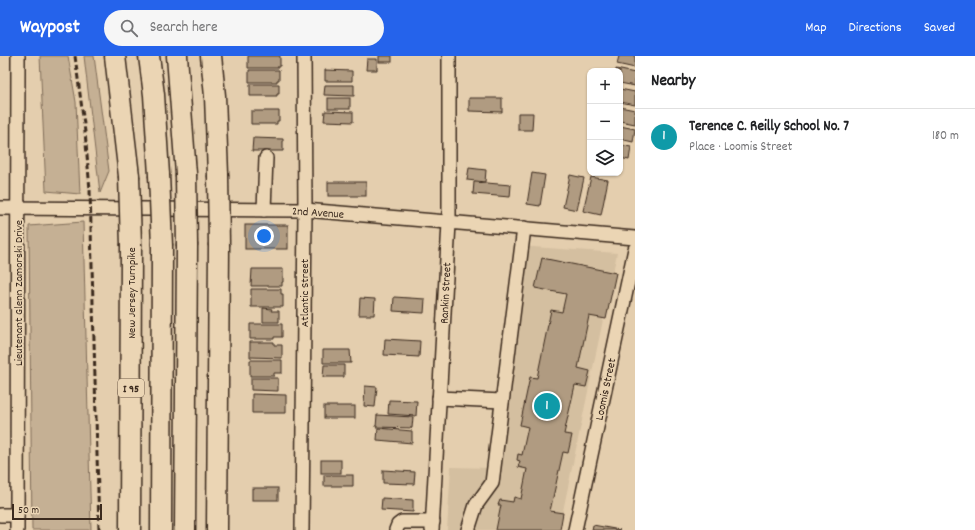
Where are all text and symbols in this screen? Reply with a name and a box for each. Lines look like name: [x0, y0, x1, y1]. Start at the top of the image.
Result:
search box: [104, 10, 384, 46]
text: Waypost: [20, 15, 80, 42]
icon: search: [118, 17, 140, 39]
text: Search here: [150, 17, 218, 39]
text: Map: [805, 18, 827, 38]
text: Directions: [849, 18, 902, 38]
text: Saved: [924, 18, 955, 38]
map controls: [587, 68, 623, 176]
button: +: [587, 68, 623, 104]
text: Nearby: [651, 70, 695, 94]
button: −: [587, 104, 623, 140]
text: Terence C. Reilly School No. 7: [689, 116, 849, 138]
text: 1: [663, 127, 665, 146]
text: 180 m: [932, 127, 959, 146]
text: Place · Loomis Street: [689, 138, 792, 157]
button: layers: [587, 140, 623, 176]
street label: 2nd Avenue: [291, 203, 344, 224]
street label: Lieutenant Glenn Zamorski Drive: [11, 220, 28, 366]
your location: [254, 226, 274, 246]
street label: New Jersey Turnpike: [124, 247, 141, 339]
street label: Atlantic Street: [297, 258, 314, 327]
street label: Rankin Street: [436, 261, 457, 324]
street label: Loomis Street: [592, 356, 621, 422]
road number: I 95: [118, 379, 144, 397]
pin: 1: [534, 391, 560, 421]
scale bar: [12, 502, 102, 521]
text: 50 m: [18, 503, 39, 519]

